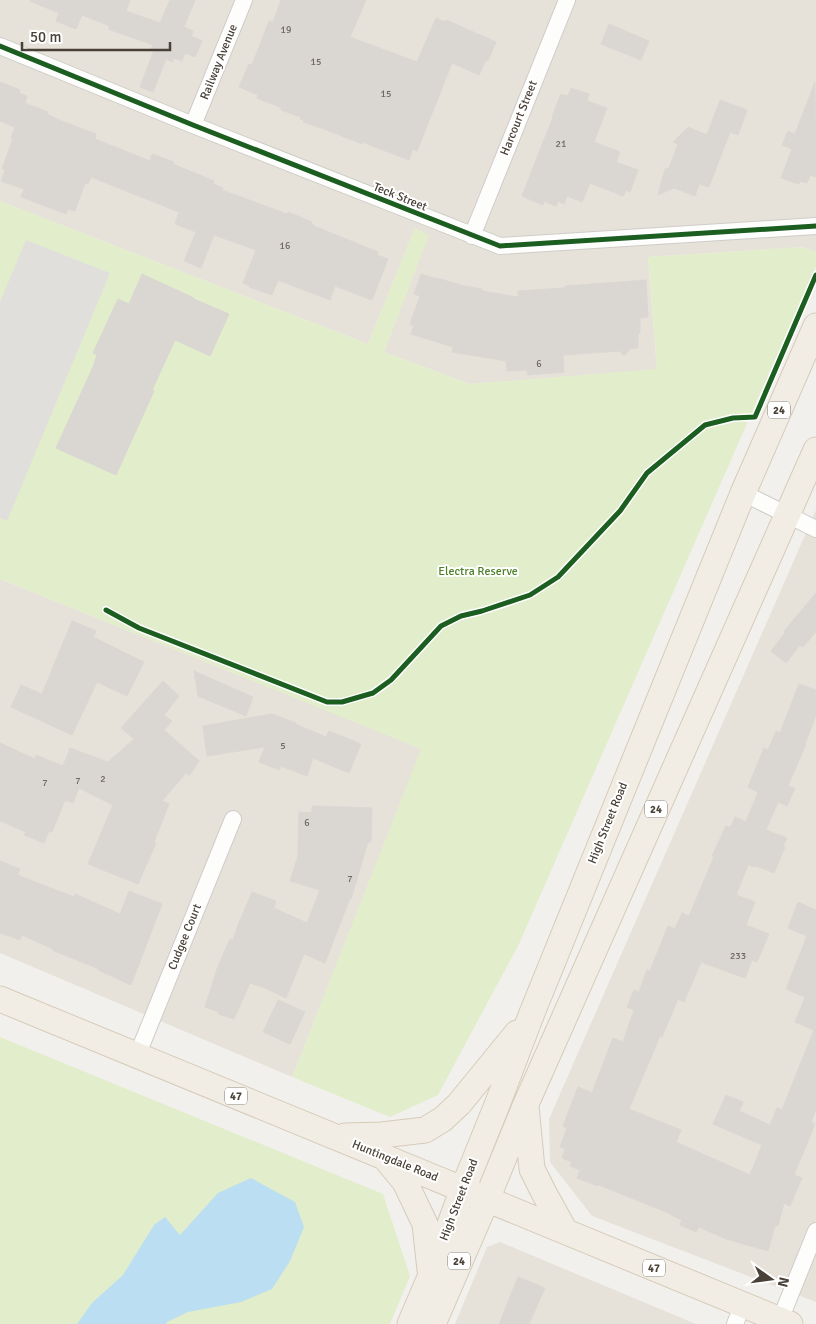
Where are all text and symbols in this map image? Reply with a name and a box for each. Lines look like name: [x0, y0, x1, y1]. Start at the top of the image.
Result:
scale bar: [22, 20, 170, 52]
street label: Railway Avenue: [197, 22, 241, 102]
house number: 19: [281, 24, 291, 36]
text: 50 m: [30, 28, 61, 46]
house number: 15: [311, 56, 321, 68]
street label: Harcourt Street: [497, 78, 541, 158]
house number: 15: [381, 88, 391, 100]
house number: 21: [556, 138, 566, 150]
street label: Teck Street: [371, 179, 429, 215]
house number: 16: [280, 240, 290, 252]
house number: 6: [536, 358, 542, 370]
road number: 24: [768, 402, 790, 418]
park label: Electra Reserve: [438, 564, 518, 579]
house number: 5: [280, 740, 286, 752]
house number: 2: [100, 773, 106, 785]
house number: 7: [75, 775, 81, 787]
house number: 7: [42, 777, 48, 789]
street label: High Street Road: [585, 780, 631, 866]
road number: 24: [645, 801, 667, 818]
house number: 6: [304, 817, 310, 829]
house number: 7: [347, 873, 353, 885]
street label: Cudgee Court: [165, 902, 205, 972]
house number: 233: [730, 950, 746, 962]
road number: 47: [225, 1088, 247, 1104]
street label: Huntingdale Road: [350, 1137, 440, 1185]
street label: High Street Road: [437, 1157, 481, 1243]
road number: 24: [448, 1252, 470, 1270]
north arrow: [746, 1254, 796, 1304]
road number: 47: [643, 1260, 665, 1276]
text: N: [774, 1275, 793, 1289]

